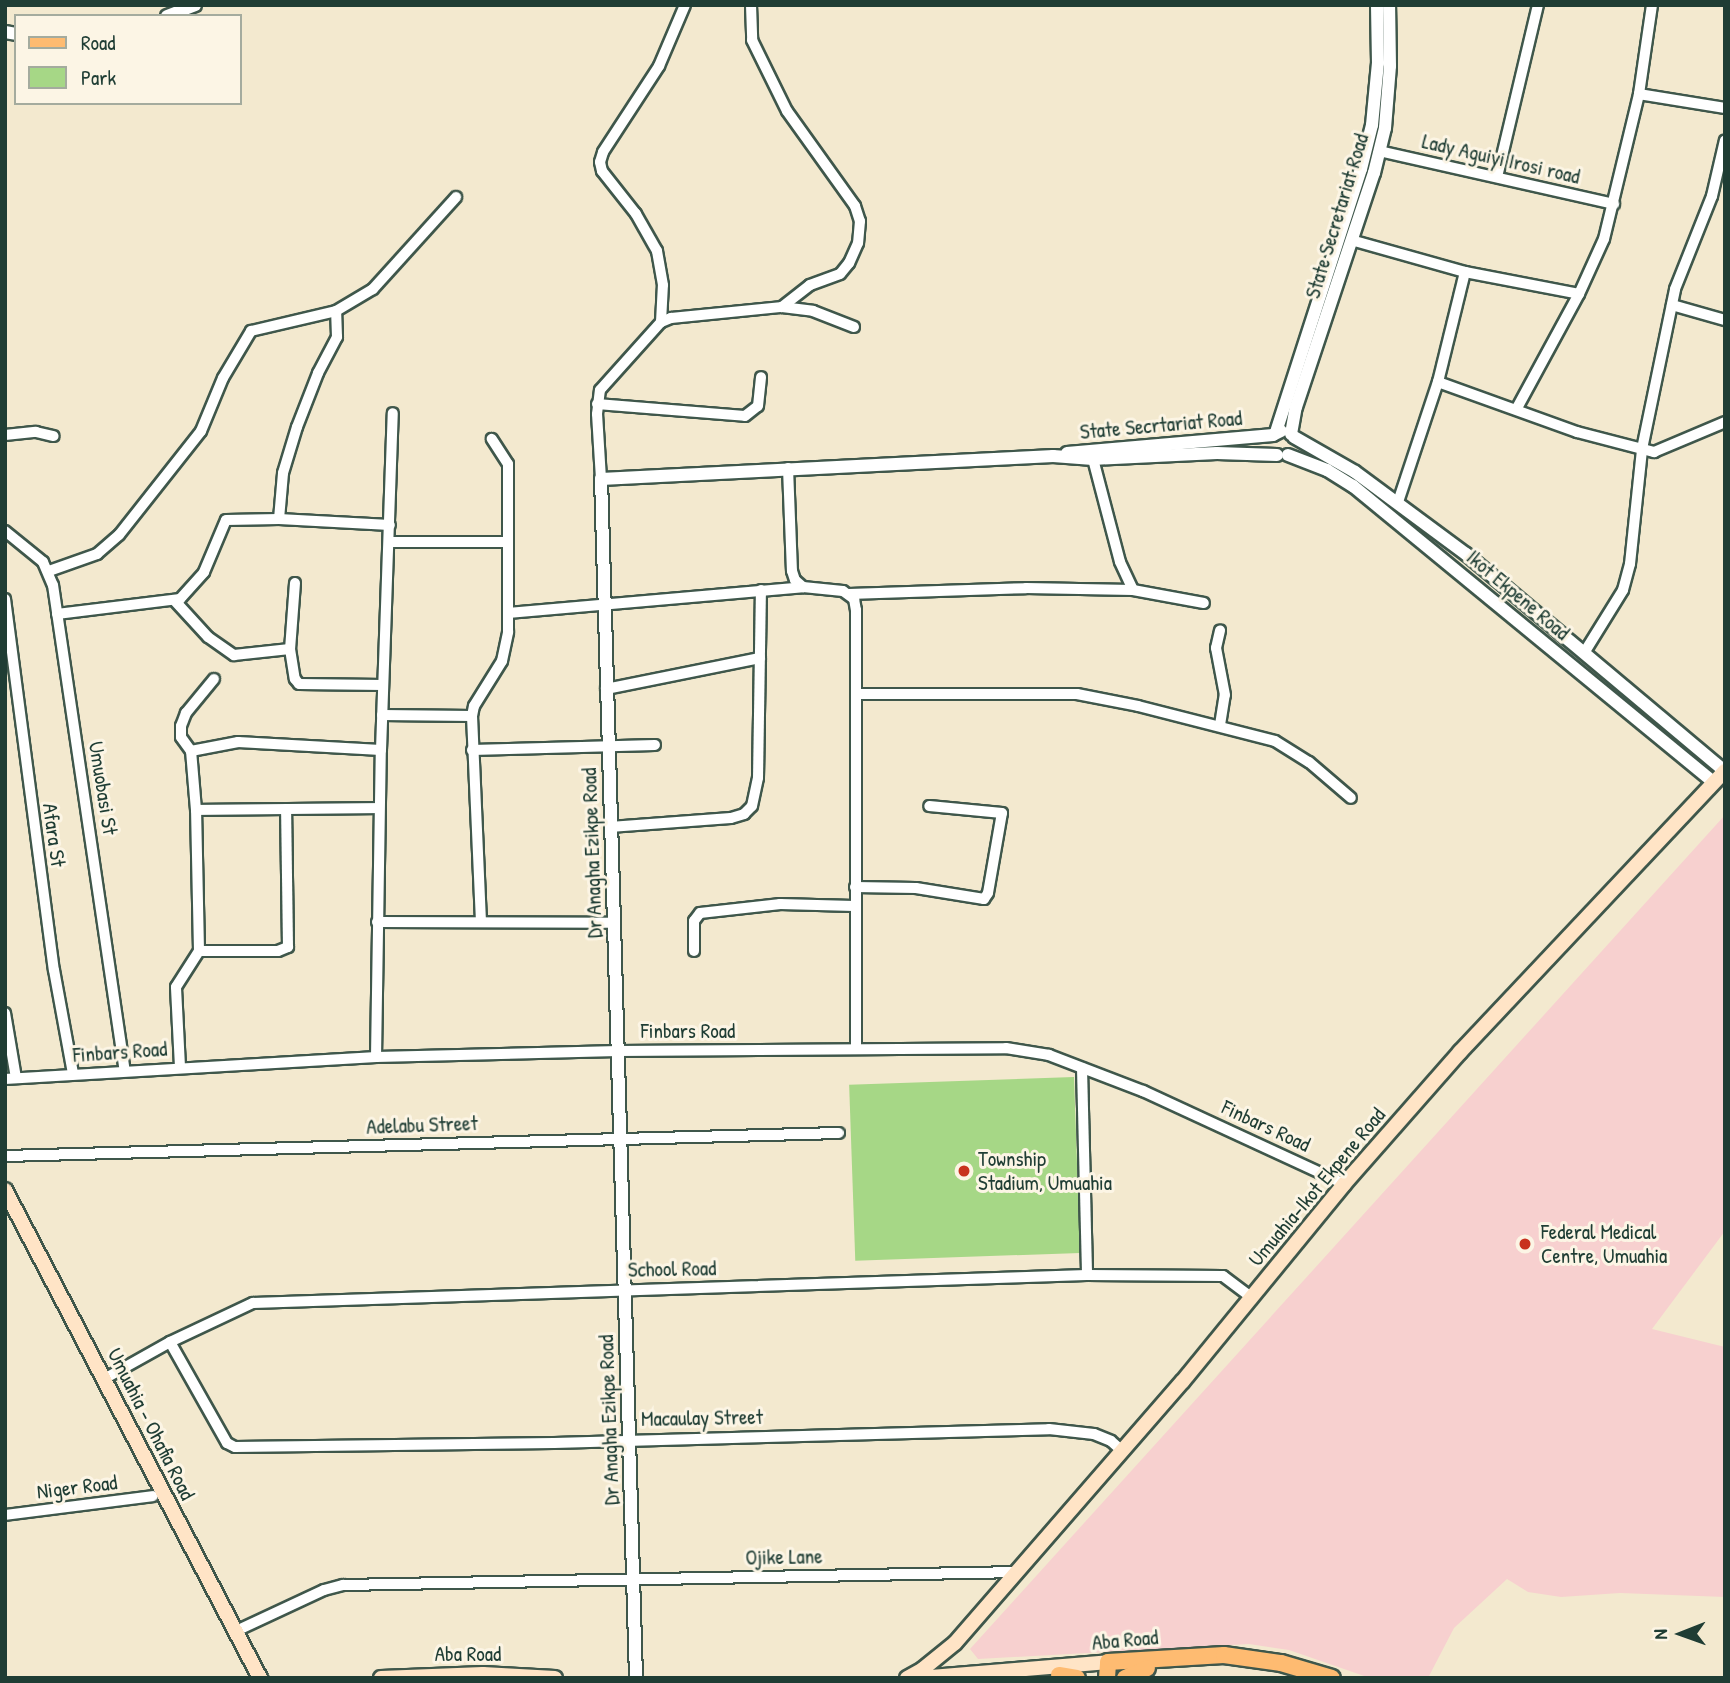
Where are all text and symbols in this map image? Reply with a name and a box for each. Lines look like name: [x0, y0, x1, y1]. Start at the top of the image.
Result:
legend: [14, 14, 242, 105]
text: Road: [81, 28, 115, 57]
text: Park: [81, 63, 116, 92]
street label: Lady Aguiyi Irosi road: [1420, 129, 1582, 189]
street label: State Secretariat Road: [1300, 131, 1374, 301]
street label: State Secrtariat Road: [1079, 405, 1243, 445]
street label: Ikot Ekpene Road: [1461, 545, 1575, 645]
street label: Umuobasi St: [83, 740, 123, 836]
street label: Dr Anagha Ezikpe Road: [576, 767, 608, 939]
street label: Afara St: [37, 802, 71, 868]
street label: Finbars Road: [641, 1018, 735, 1044]
street label: Finbars Road: [72, 1036, 168, 1068]
street label: Finbars Road: [1218, 1095, 1314, 1157]
street label: Umuahia-Ikot Ekpene Road: [1243, 1103, 1391, 1271]
street label: Adelabu Street: [366, 1110, 478, 1140]
place label: Township Stadium, Umuahia: [978, 1146, 1112, 1196]
marker: Township Stadium, Umuahia: [956, 1163, 972, 1179]
place label: Federal Medical Centre, Umuahia: [1541, 1219, 1667, 1269]
marker: Federal Medical Centre, Umuahia: [1515, 1234, 1535, 1254]
street label: School Road: [628, 1256, 716, 1282]
street label: Dr Anagha Ezikpe Road: [593, 1334, 625, 1506]
street label: Umuahia - Ohafia Road: [102, 1344, 200, 1504]
street label: Macaulay Street: [641, 1404, 763, 1432]
street label: Niger Road: [35, 1470, 119, 1504]
street label: Ojike Lane: [745, 1544, 823, 1570]
north arrow: [1646, 1599, 1716, 1669]
street label: Aba Road: [1091, 1625, 1159, 1655]
text: N: [1647, 1629, 1673, 1640]
street label: Aba Road: [435, 1641, 501, 1667]

